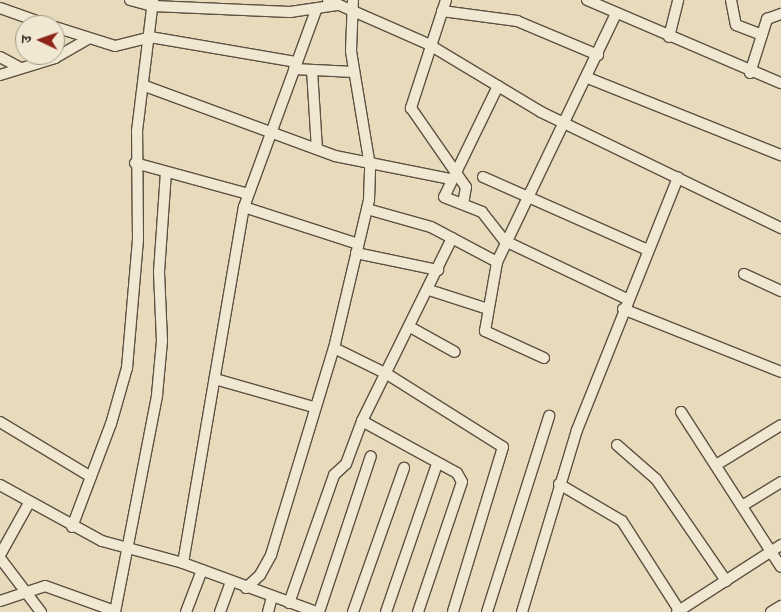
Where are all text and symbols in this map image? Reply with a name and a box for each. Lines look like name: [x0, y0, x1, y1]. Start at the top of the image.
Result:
north arrow: [15, 15, 65, 65]
text: उ: [17, 35, 35, 43]

